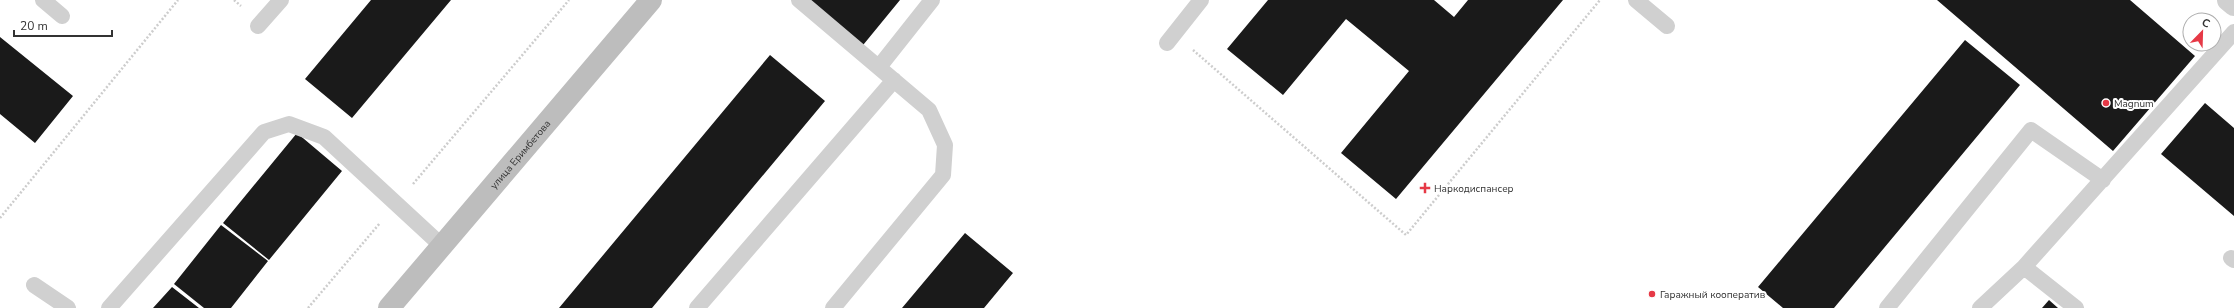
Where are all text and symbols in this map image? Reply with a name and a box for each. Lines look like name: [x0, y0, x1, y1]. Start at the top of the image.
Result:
scale bar: [14, 12, 112, 38]
north arrow: [2182, 12, 2222, 52]
text: С: [2199, 15, 2213, 32]
text: 20 m: [20, 18, 48, 34]
place label: Magnum: [2114, 97, 2154, 111]
marker: Magnum: [2101, 98, 2111, 108]
street label: улица Еримбетова: [487, 117, 554, 192]
marker: Наркодиспансер: [1419, 182, 1431, 194]
place label: Наркодиспансер: [1434, 182, 1514, 196]
place label: Гаражный кооператив: [1660, 288, 1766, 302]
marker: Гаражный кооператив: [1647, 289, 1657, 299]

